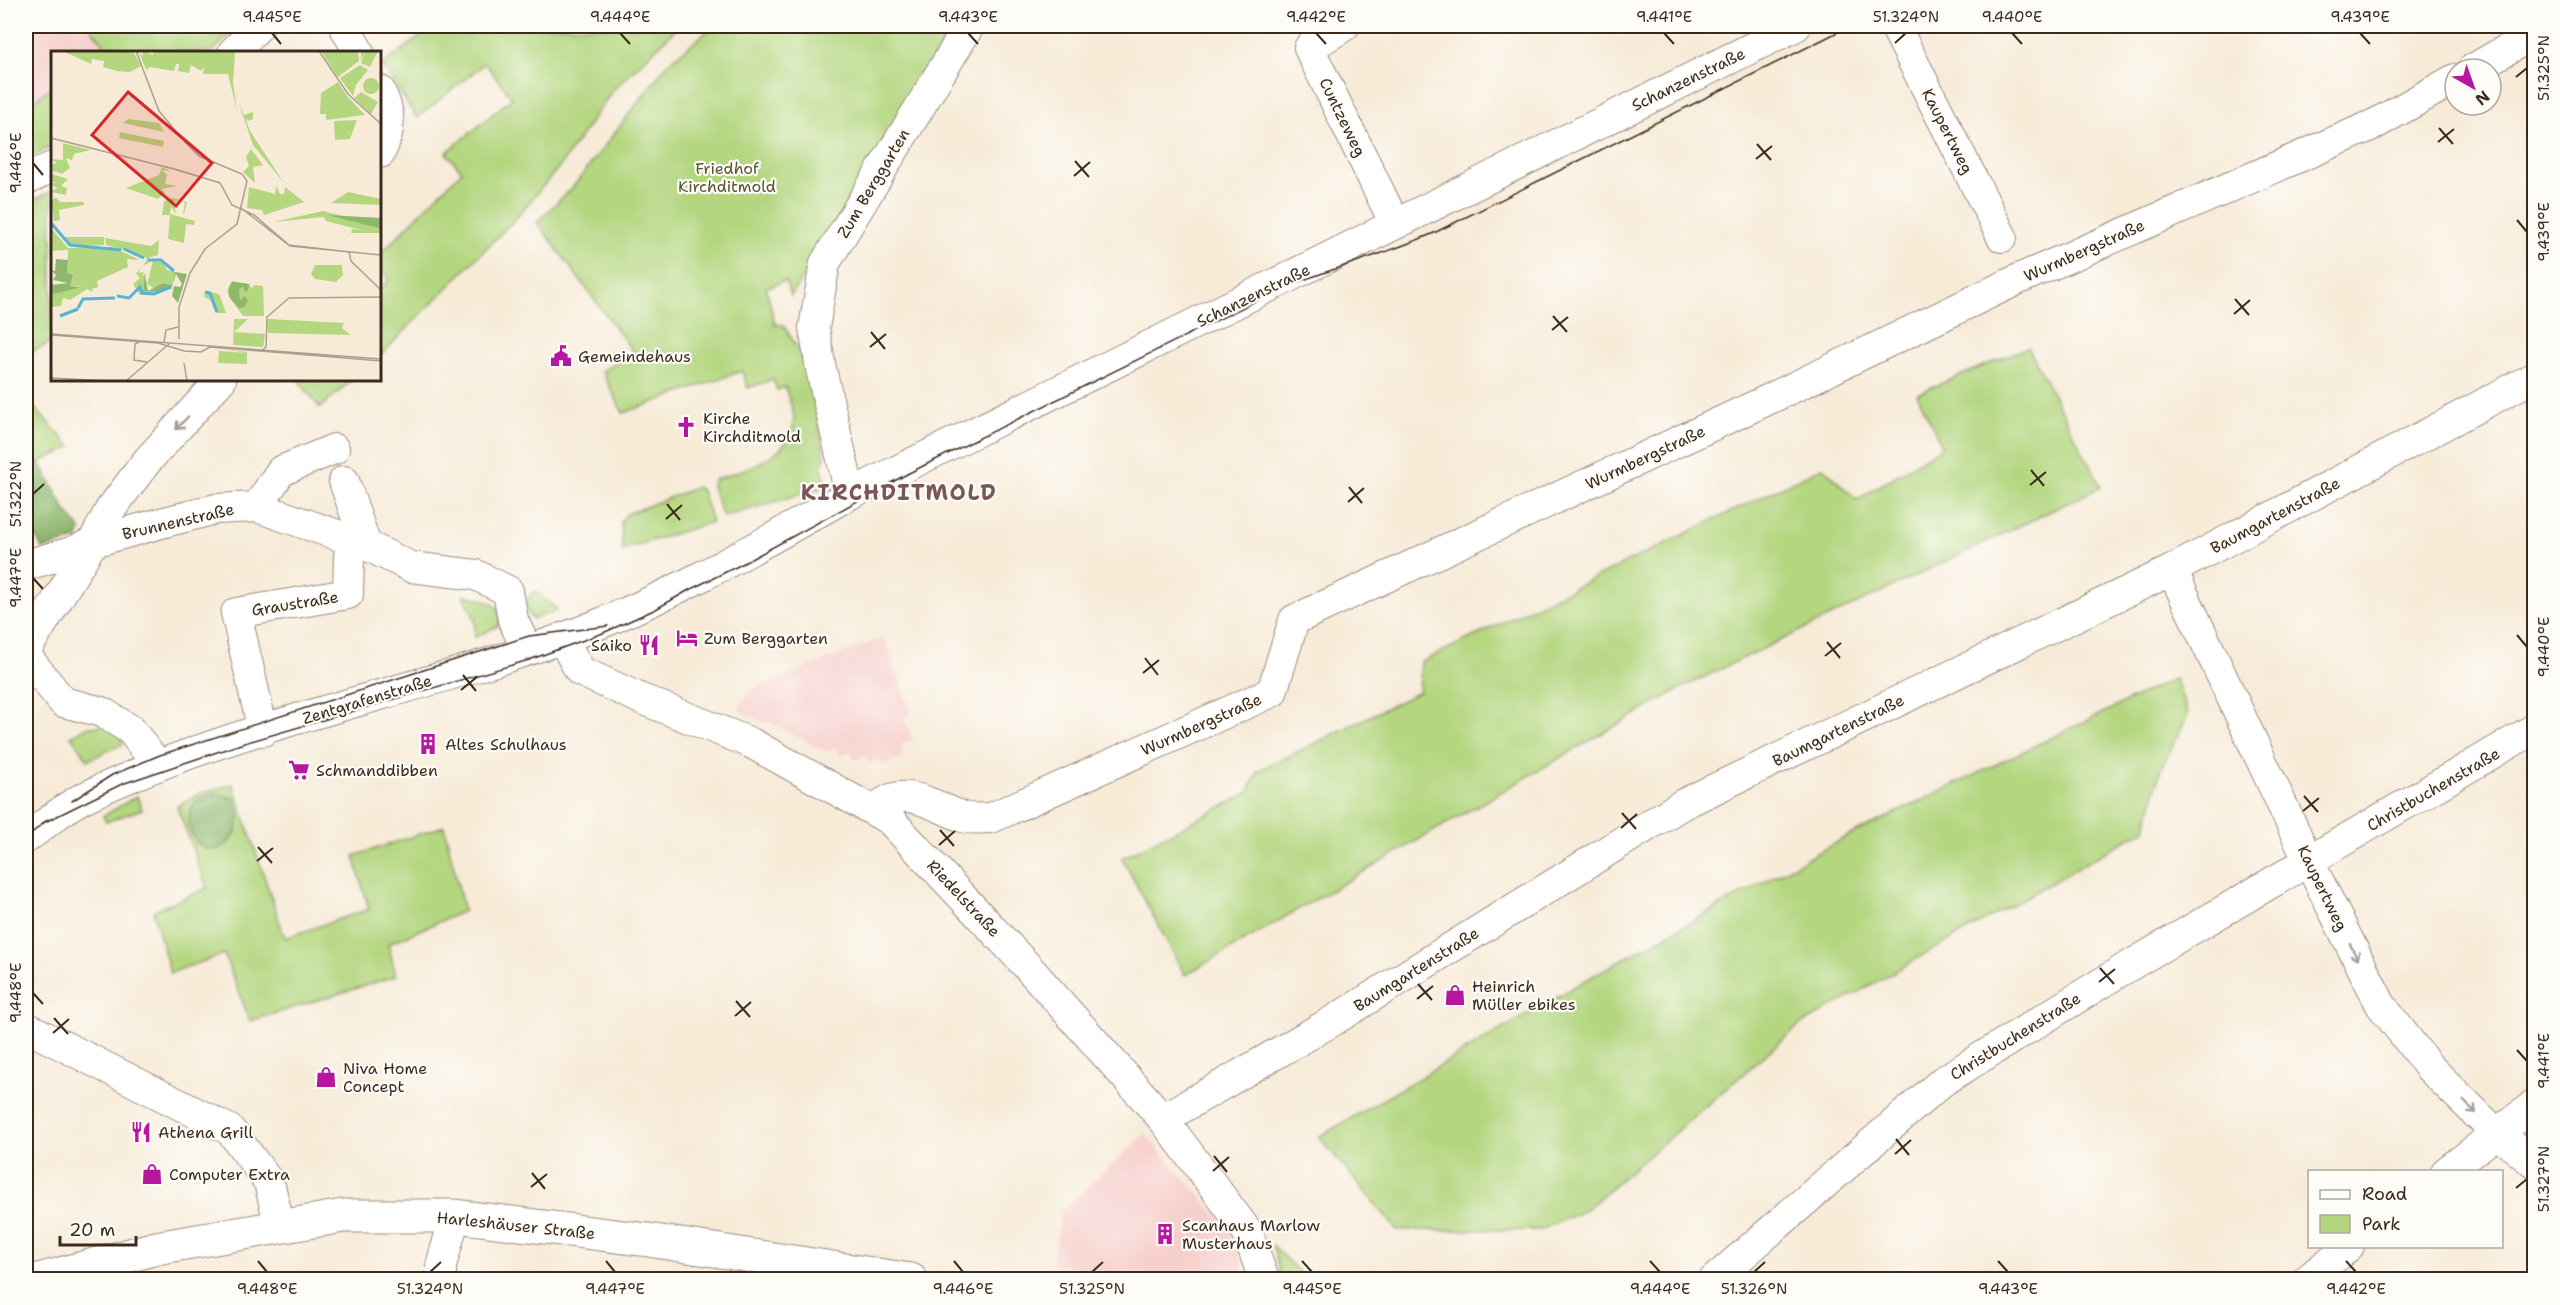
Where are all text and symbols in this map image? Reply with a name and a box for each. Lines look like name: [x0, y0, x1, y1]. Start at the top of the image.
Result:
text: 9.445°E: [242, 7, 302, 27]
text: 9.444°E: [590, 7, 650, 27]
text: 9.443°E: [938, 7, 998, 27]
text: 9.442°E: [1286, 7, 1346, 27]
text: 9.441°E: [1636, 7, 1692, 27]
text: 51.324°N: [1873, 7, 1939, 27]
text: 9.440°E: [1982, 7, 2042, 27]
text: 9.439°E: [2330, 7, 2390, 27]
text: 51.325°N: [2534, 35, 2554, 101]
street label: Schanzenstraße: [1628, 43, 1749, 116]
inset map: [51, 51, 381, 381]
north arrow: [2443, 57, 2503, 117]
street label: Cuntzeweg: [1314, 74, 1371, 160]
street label: Kaupertweg: [1917, 85, 1978, 178]
text: N: [2471, 86, 2494, 110]
street label: Zum Berggarten: [833, 125, 914, 242]
text: 9.446°E: [6, 133, 26, 193]
park label: Friedhof Kirchditmold: [678, 158, 776, 197]
text: 9.439°E: [2534, 202, 2554, 262]
street label: Wurmbergstraße: [2021, 214, 2148, 286]
street label: Schanzenstraße: [1193, 259, 1314, 332]
public building icon: Gemeindehaus: [549, 344, 573, 368]
place label: Gemeindehaus: [578, 346, 691, 367]
place label: Kirche Kirchditmold: [703, 408, 801, 447]
one-way arrow: [175, 415, 189, 430]
church icon: Kirche Kirchditmold: [674, 415, 698, 439]
street label: Wurmbergstraße: [1582, 420, 1709, 494]
text: 51.322°N: [6, 461, 26, 527]
street label: Baumgartenstraße: [2207, 472, 2344, 558]
district label: KIRCHDITMOLD: [801, 478, 997, 507]
street label: Brunnenstraße: [120, 498, 236, 545]
text: 9.447°E: [6, 548, 26, 608]
street label: Graustraße: [250, 586, 340, 621]
text: 9.440°E: [2534, 617, 2554, 677]
hotel icon: Zum Berggarten: [675, 626, 699, 650]
place label: Zum Berggarten: [704, 628, 828, 649]
restaurant icon: Saiko: [637, 633, 661, 657]
place label: Saiko: [591, 635, 632, 656]
street label: Zentgrafenstraße: [300, 670, 434, 729]
street label: Wurmbergstraße: [1138, 688, 1265, 760]
street label: Baumgartenstraße: [1769, 689, 1908, 771]
building icon: Altes Schulhaus: [416, 732, 440, 756]
place label: Altes Schulhaus: [445, 734, 567, 755]
street label: Christbuchenstraße: [2363, 743, 2504, 836]
supermarket icon: Schmanddibben: [287, 758, 311, 782]
place label: Schmanddibben: [316, 760, 438, 781]
street label: Kaupertweg: [2293, 842, 2352, 935]
street label: Riedelstraße: [922, 855, 1005, 941]
street label: Baumgartenstraße: [1350, 922, 1483, 1016]
one-way arrow: [2349, 942, 2361, 960]
text: 9.448°E: [6, 963, 26, 1023]
place label: Heinrich Müller ebikes: [1472, 976, 1576, 1015]
shop icon: Heinrich Müller ebikes: [1443, 983, 1467, 1007]
street label: Christbuchenstraße: [1946, 988, 2085, 1085]
text: 9.441°E: [2534, 1033, 2554, 1089]
place label: Niva Home Concept: [343, 1058, 427, 1097]
shop icon: Niva Home Concept: [314, 1065, 338, 1089]
one-way arrow: [2462, 1100, 2477, 1114]
restaurant icon: Athena Grill: [129, 1120, 153, 1144]
place label: Athena Grill: [158, 1122, 253, 1143]
text: 51.327°N: [2534, 1146, 2554, 1212]
shop icon: Computer Extra: [140, 1162, 164, 1186]
place label: Computer Extra: [169, 1164, 290, 1185]
legend: [2308, 1170, 2503, 1248]
text: Road: [2362, 1182, 2407, 1206]
street label: Harleshäuser Straße: [436, 1207, 596, 1244]
scale bar: [60, 1209, 136, 1247]
text: Park: [2362, 1212, 2401, 1236]
place label: Scanhaus Marlow Musterhaus: [1182, 1215, 1320, 1254]
text: 20 m: [69, 1218, 115, 1242]
building icon: Scanhaus Marlow Musterhaus: [1153, 1222, 1177, 1246]
text: 9.448°E: [237, 1279, 297, 1299]
text: 51.324°N: [397, 1279, 463, 1299]
text: 9.447°E: [585, 1279, 645, 1299]
text: 9.446°E: [933, 1279, 993, 1299]
text: 51.325°N: [1059, 1279, 1125, 1299]
text: 9.445°E: [1282, 1279, 1342, 1299]
text: 9.444°E: [1630, 1279, 1690, 1299]
text: 51.326°N: [1721, 1279, 1787, 1299]
text: 9.443°E: [1978, 1279, 2038, 1299]
text: 9.442°E: [2326, 1279, 2386, 1299]

